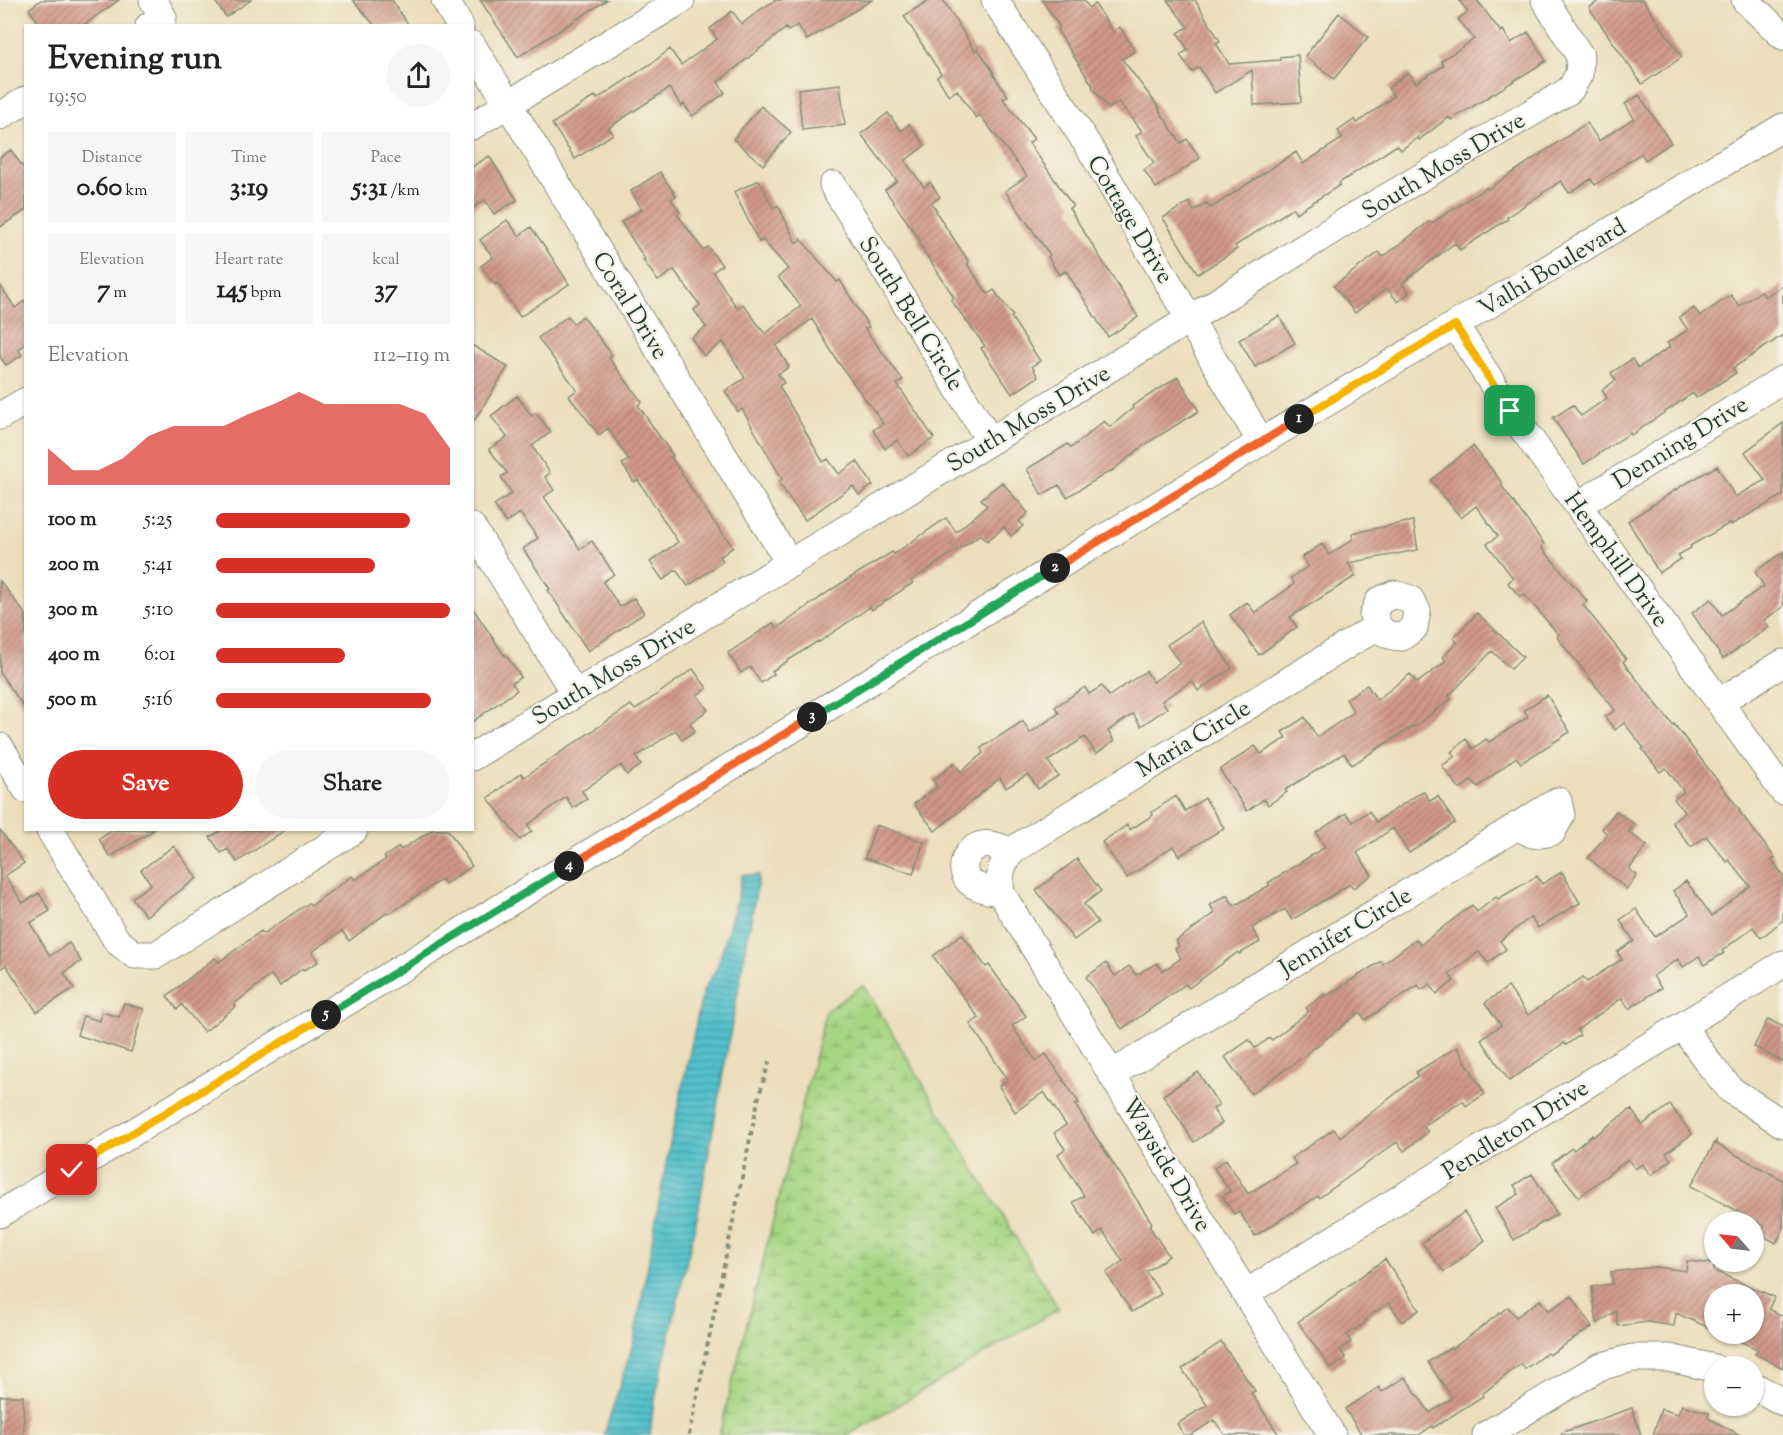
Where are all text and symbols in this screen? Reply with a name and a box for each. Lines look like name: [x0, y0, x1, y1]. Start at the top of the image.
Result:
text: Evening run: [48, 36, 222, 84]
button: share: [387, 44, 450, 107]
text: 19:50: [48, 83, 87, 112]
street label: South Moss Drive: [1356, 104, 1532, 229]
text: Distance: [82, 147, 142, 170]
text: Time: [231, 147, 267, 170]
text: Pace: [371, 147, 401, 170]
street label: Cottage Drive: [1078, 149, 1181, 291]
text: 0.60: [76, 170, 122, 207]
text: 3:19: [230, 170, 268, 207]
text: 5:31: [352, 170, 387, 207]
text: km: [122, 180, 148, 203]
text: /km: [387, 180, 420, 203]
street label: Valhi Boulevard: [1473, 211, 1634, 326]
street label: South Bell Circle: [849, 230, 971, 398]
street label: Coral Drive: [583, 246, 676, 367]
text: Elevation: [80, 249, 144, 272]
text: Heart rate: [215, 249, 283, 272]
text: kcal: [372, 249, 400, 272]
text: 7: [97, 272, 110, 309]
text: 145: [217, 272, 247, 309]
text: 37: [374, 272, 398, 309]
text: m: [110, 282, 127, 305]
text: bpm: [247, 282, 281, 305]
text: Elevation: [48, 342, 129, 371]
text: 112–119 m: [373, 342, 450, 371]
street label: South Moss Drive: [941, 357, 1117, 482]
pin: [1484, 385, 1535, 436]
street label: Denning Drive: [1607, 389, 1755, 499]
icon: arrive: [1493, 394, 1526, 427]
pin: 1: [1284, 404, 1314, 434]
text: 1: [1296, 407, 1302, 430]
street label: Hemphill Drive: [1555, 485, 1676, 635]
text: 100 m: [48, 506, 97, 535]
text: 5:25: [144, 506, 172, 535]
text: 200 m: [48, 551, 99, 580]
text: 5:41: [144, 551, 173, 580]
pin: 2: [1040, 553, 1070, 583]
text: 2: [1051, 556, 1059, 579]
text: 300 m: [48, 596, 98, 625]
text: 5:10: [144, 596, 173, 625]
street label: South Moss Drive: [526, 610, 702, 735]
text: 400 m: [48, 641, 100, 670]
text: 6:01: [144, 641, 176, 670]
text: 500 m: [48, 686, 97, 715]
text: 5:16: [144, 686, 173, 715]
street label: Maria Circle: [1130, 692, 1258, 787]
pin: 3: [797, 702, 827, 732]
text: 3: [809, 705, 815, 728]
button: Save: [48, 750, 243, 819]
button: Share: [255, 750, 450, 819]
pin: 4: [554, 851, 584, 881]
text: 4: [565, 854, 573, 877]
street label: Jennifer Circle: [1271, 880, 1419, 987]
pin: 5: [311, 1000, 341, 1030]
text: 5: [323, 1003, 329, 1026]
street label: Pendleton Drive: [1436, 1072, 1596, 1189]
street label: Wayside Drive: [1112, 1091, 1219, 1239]
pin: [46, 1144, 97, 1195]
icon: check: [55, 1153, 88, 1186]
north arrow: [1704, 1212, 1764, 1272]
map controls: [1704, 1212, 1764, 1416]
button: +: [1704, 1284, 1764, 1344]
button: −: [1704, 1356, 1764, 1416]

